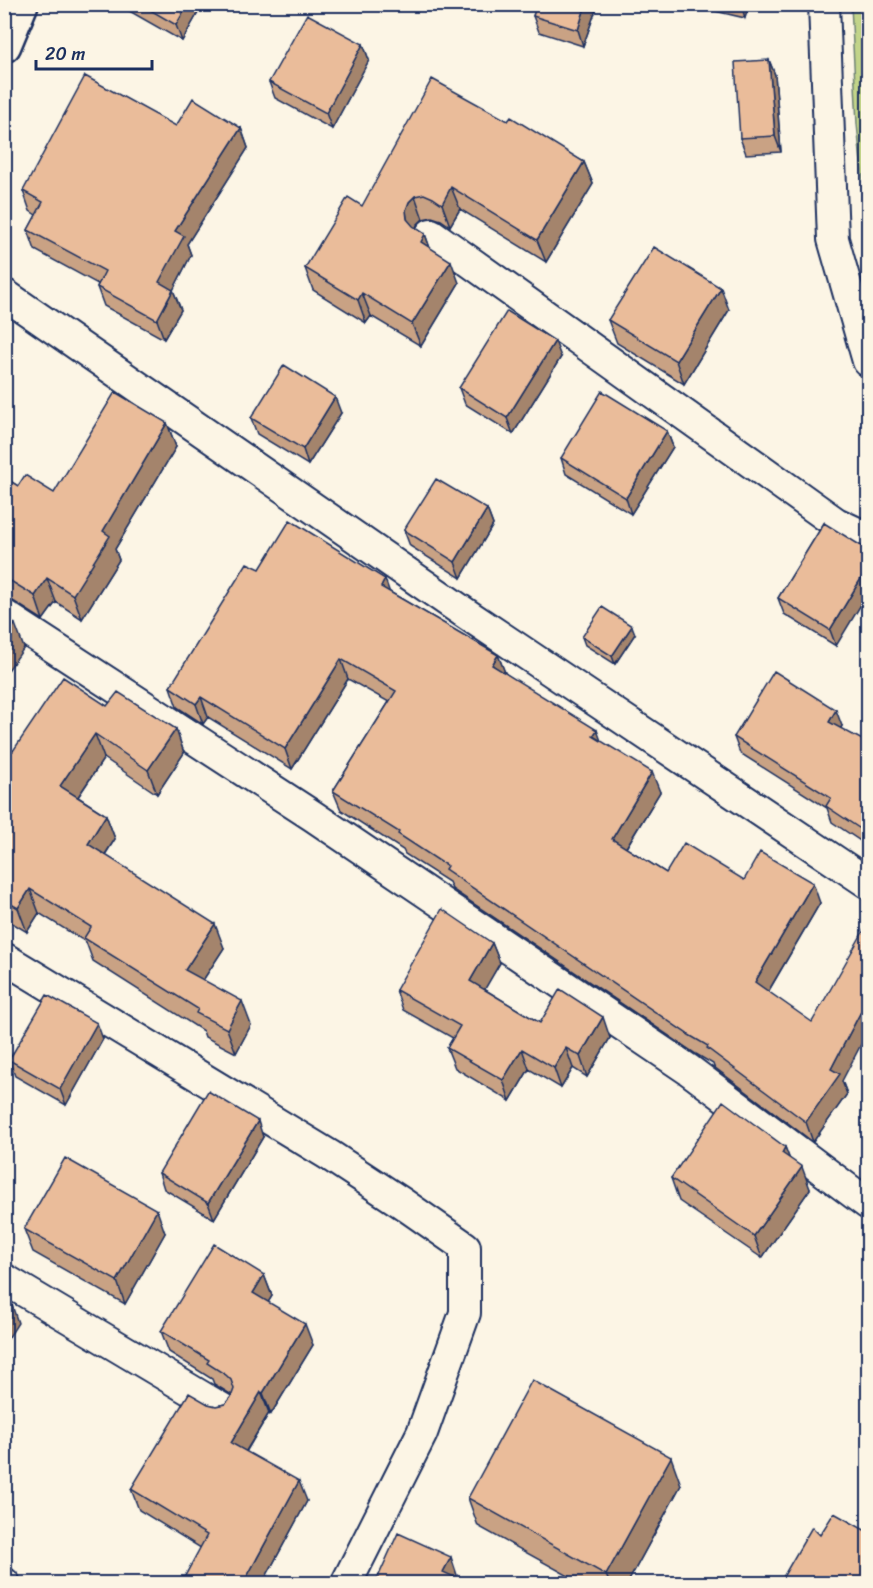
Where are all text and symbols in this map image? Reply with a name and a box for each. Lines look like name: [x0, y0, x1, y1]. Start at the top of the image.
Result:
scale bar: [36, 33, 152, 71]
text: 20 m: [45, 38, 85, 70]

